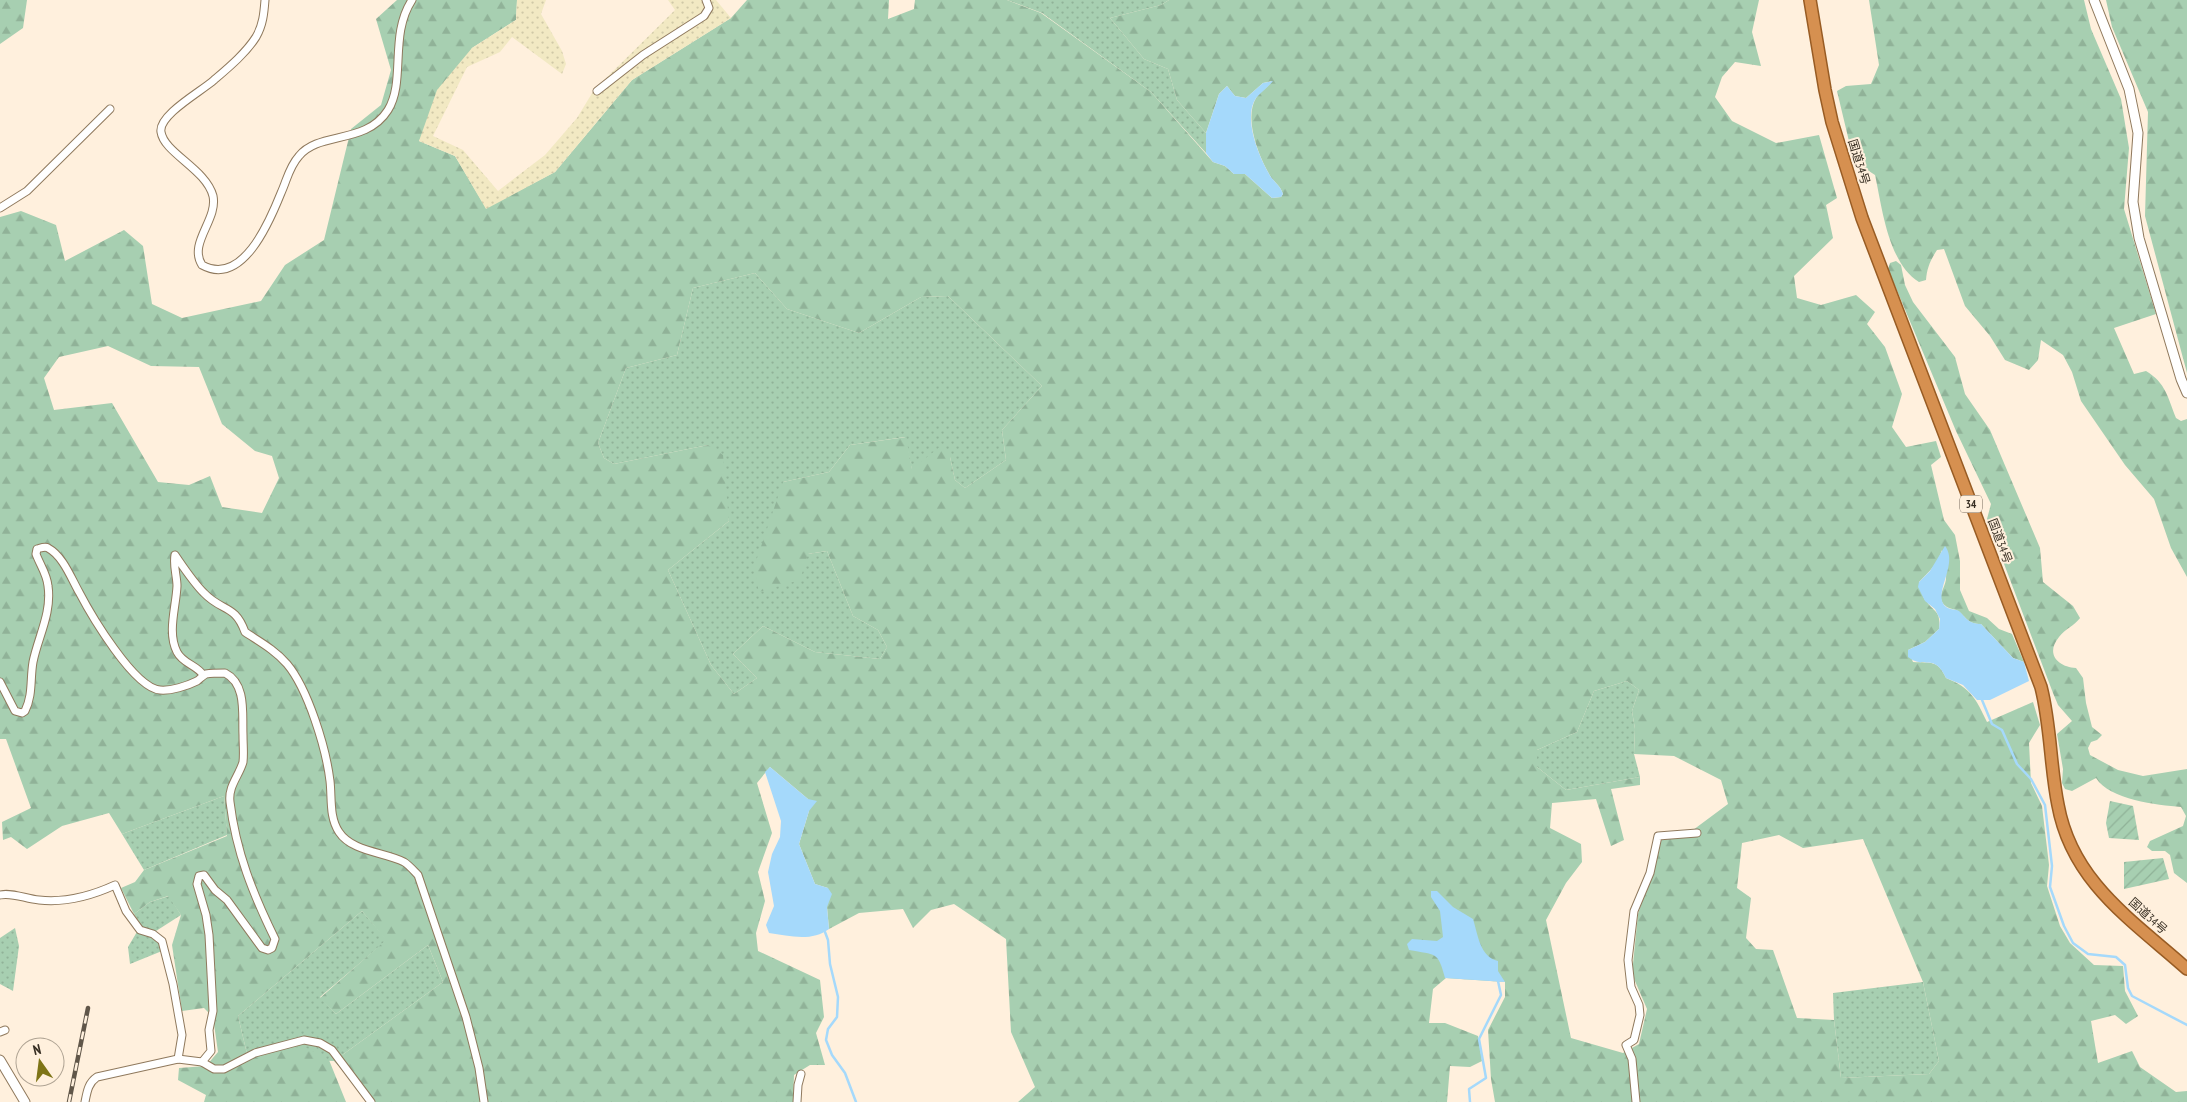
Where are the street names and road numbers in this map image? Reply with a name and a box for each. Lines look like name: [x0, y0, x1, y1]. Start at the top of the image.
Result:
street label: 国道34号: [1845, 137, 1873, 186]
road number: 34: [1960, 496, 1982, 512]
street label: 国道34号: [1985, 516, 2016, 565]
street label: 国道34号: [2126, 894, 2171, 937]

